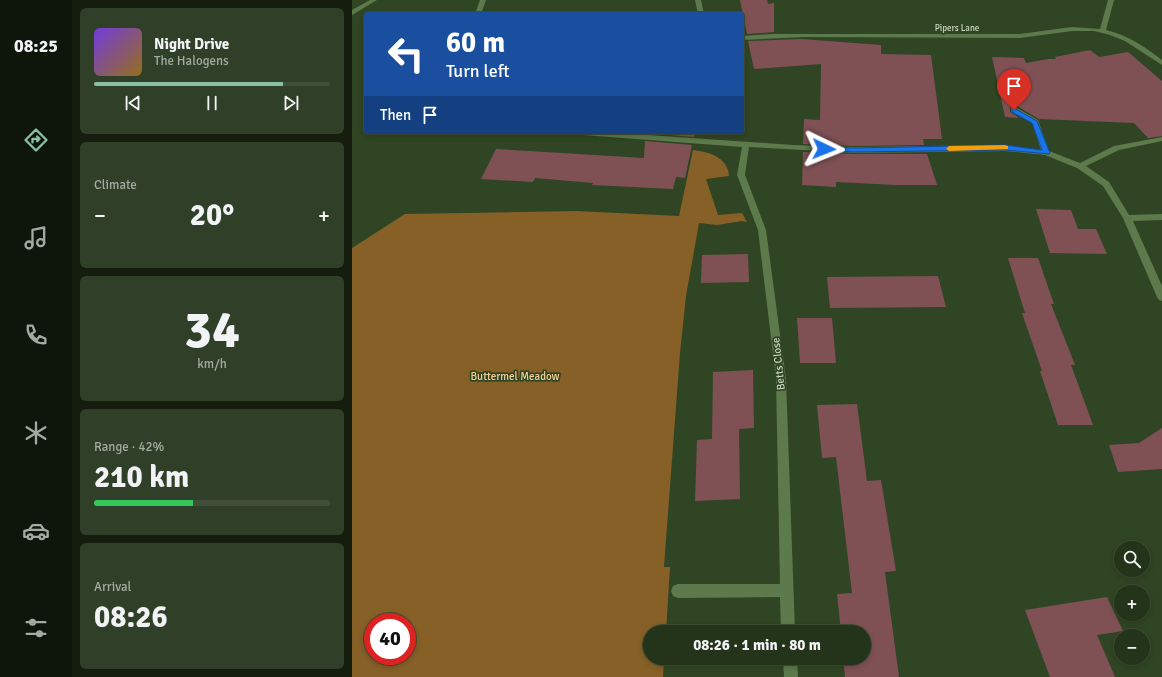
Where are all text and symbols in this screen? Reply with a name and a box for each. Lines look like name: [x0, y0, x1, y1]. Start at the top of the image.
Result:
street label: Pipers Lane: [935, 23, 980, 34]
text: 60 m: [446, 26, 505, 60]
icon: left: [380, 28, 432, 80]
text: 08:25: [14, 35, 58, 57]
text: Night Drive: [154, 35, 229, 53]
text: The Halogens: [154, 53, 229, 69]
text: Turn left: [446, 60, 509, 82]
pin: [997, 69, 1031, 110]
icon: arrive: [1003, 75, 1025, 97]
icon: previous: [122, 92, 144, 114]
icon: pause: [201, 92, 223, 114]
icon: next: [280, 92, 302, 114]
icon: arrive: [419, 104, 441, 126]
text: Then: [380, 106, 411, 124]
icon: directions: [22, 126, 50, 154]
position arrow: [803, 128, 845, 170]
text: Climate: [94, 177, 137, 193]
text: 20°: [190, 197, 234, 234]
text: −: [94, 202, 106, 229]
text: +: [318, 202, 330, 229]
icon: music: [22, 224, 50, 252]
text: 34: [184, 298, 240, 362]
icon: phone: [22, 321, 50, 349]
street label: Betts Close: [769, 337, 788, 391]
text: km/h: [197, 356, 227, 372]
park label: Buttermel Meadow: [470, 370, 560, 383]
icon: climate: [22, 419, 50, 447]
text: Range · 42%: [94, 439, 164, 455]
text: 210 km: [94, 459, 189, 496]
icon: car: [22, 517, 50, 545]
map controls: [1114, 541, 1150, 665]
button: search: [1114, 541, 1150, 577]
text: Arrival: [94, 579, 131, 595]
button: +: [1114, 585, 1150, 621]
text: 08:26: [94, 599, 168, 636]
speed limit sign: 40: [364, 613, 416, 665]
icon: filters: [22, 614, 50, 642]
button: −: [1114, 629, 1150, 665]
text: 08:26 · 1 min · 80 m: [693, 636, 821, 654]

